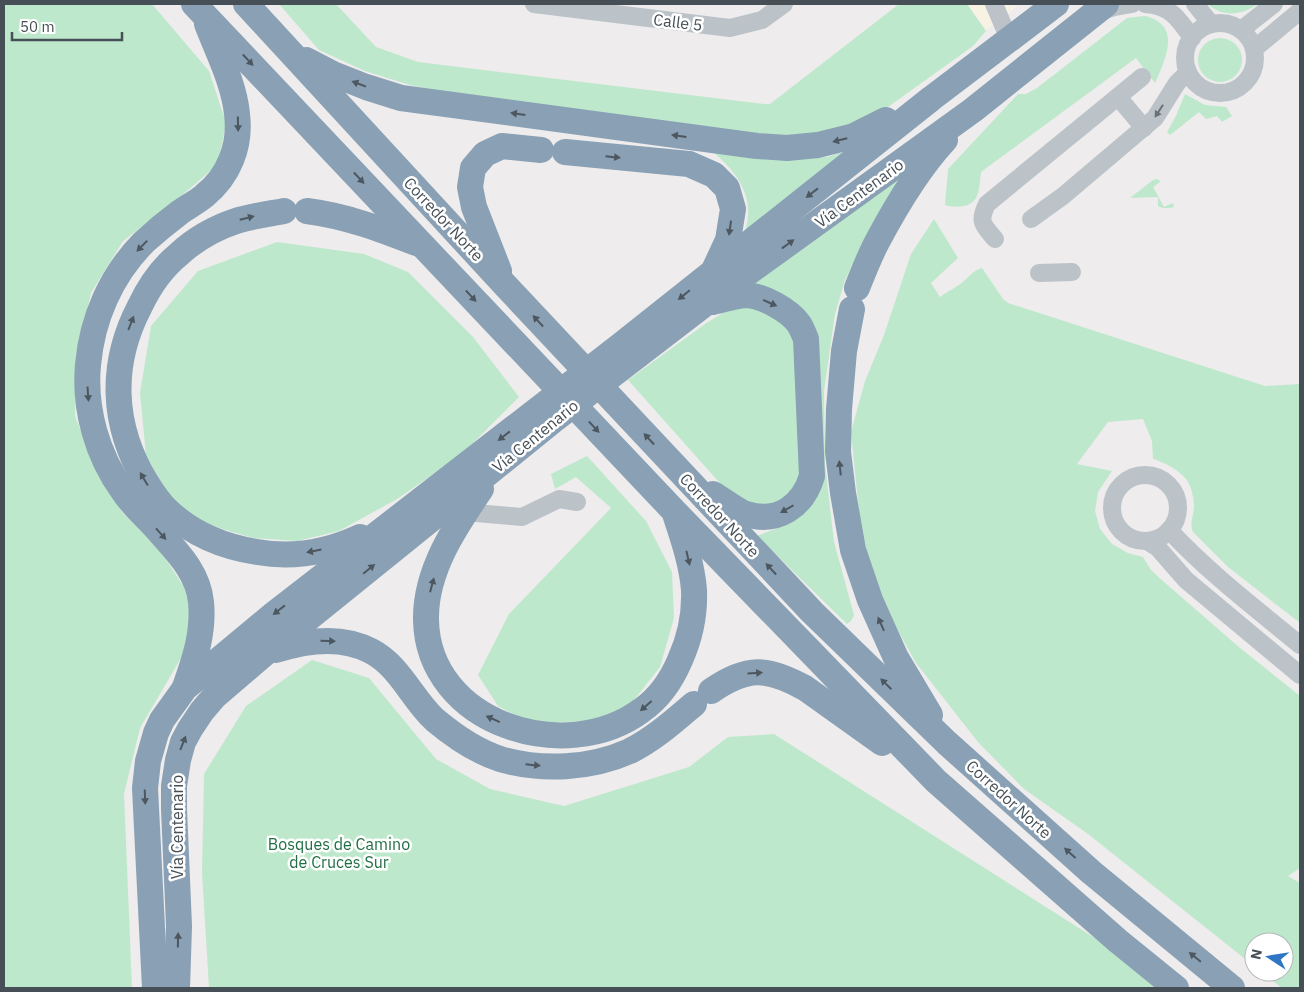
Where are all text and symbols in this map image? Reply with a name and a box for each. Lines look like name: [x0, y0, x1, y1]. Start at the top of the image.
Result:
street label: Calle 5: [652, 9, 704, 35]
scale bar: [12, 10, 122, 42]
text: 50 m: [20, 17, 55, 36]
one-way arrow: [242, 54, 254, 66]
one-way arrow: [352, 80, 366, 88]
one-way arrow: [1155, 104, 1164, 118]
one-way arrow: [510, 110, 526, 118]
one-way arrow: [234, 117, 242, 133]
one-way arrow: [671, 131, 687, 139]
one-way arrow: [833, 136, 848, 144]
one-way arrow: [605, 153, 621, 161]
street label: Vía Centenario: [811, 154, 907, 232]
one-way arrow: [353, 172, 365, 184]
street label: Corredor Norte: [400, 173, 488, 265]
one-way arrow: [806, 188, 819, 199]
one-way arrow: [239, 214, 254, 222]
one-way arrow: [726, 220, 734, 236]
one-way arrow: [136, 239, 148, 251]
one-way arrow: [781, 239, 795, 249]
one-way arrow: [678, 289, 691, 300]
one-way arrow: [465, 290, 477, 302]
one-way arrow: [763, 299, 777, 307]
one-way arrow: [532, 315, 544, 327]
one-way arrow: [128, 316, 136, 330]
one-way arrow: [85, 386, 93, 402]
street label: Vía Centenario: [488, 395, 582, 477]
one-way arrow: [588, 421, 600, 433]
one-way arrow: [498, 430, 511, 441]
one-way arrow: [643, 434, 655, 446]
one-way arrow: [836, 459, 844, 475]
street label: Corredor Norte: [676, 469, 764, 561]
one-way arrow: [140, 473, 149, 486]
one-way arrow: [781, 504, 794, 513]
one-way arrow: [155, 528, 167, 540]
one-way arrow: [306, 548, 322, 556]
one-way arrow: [685, 550, 693, 566]
one-way arrow: [765, 563, 777, 575]
one-way arrow: [363, 564, 376, 575]
one-way arrow: [428, 577, 436, 592]
one-way arrow: [272, 605, 285, 616]
one-way arrow: [877, 617, 885, 631]
one-way arrow: [320, 637, 336, 645]
one-way arrow: [747, 668, 763, 676]
one-way arrow: [880, 678, 892, 690]
one-way arrow: [641, 700, 653, 712]
one-way arrow: [486, 715, 500, 723]
one-way arrow: [179, 735, 187, 750]
street label: Corredor Norte: [962, 756, 1056, 843]
one-way arrow: [525, 761, 541, 769]
street label: Vía Centenario: [167, 775, 187, 879]
one-way arrow: [142, 789, 150, 805]
park label: Bosques de Camino de Cruces Sur: [268, 834, 410, 872]
one-way arrow: [1063, 848, 1076, 859]
one-way arrow: [175, 931, 183, 947]
north arrow: [1244, 932, 1294, 982]
text: N: [1246, 947, 1266, 961]
one-way arrow: [1188, 952, 1201, 963]

